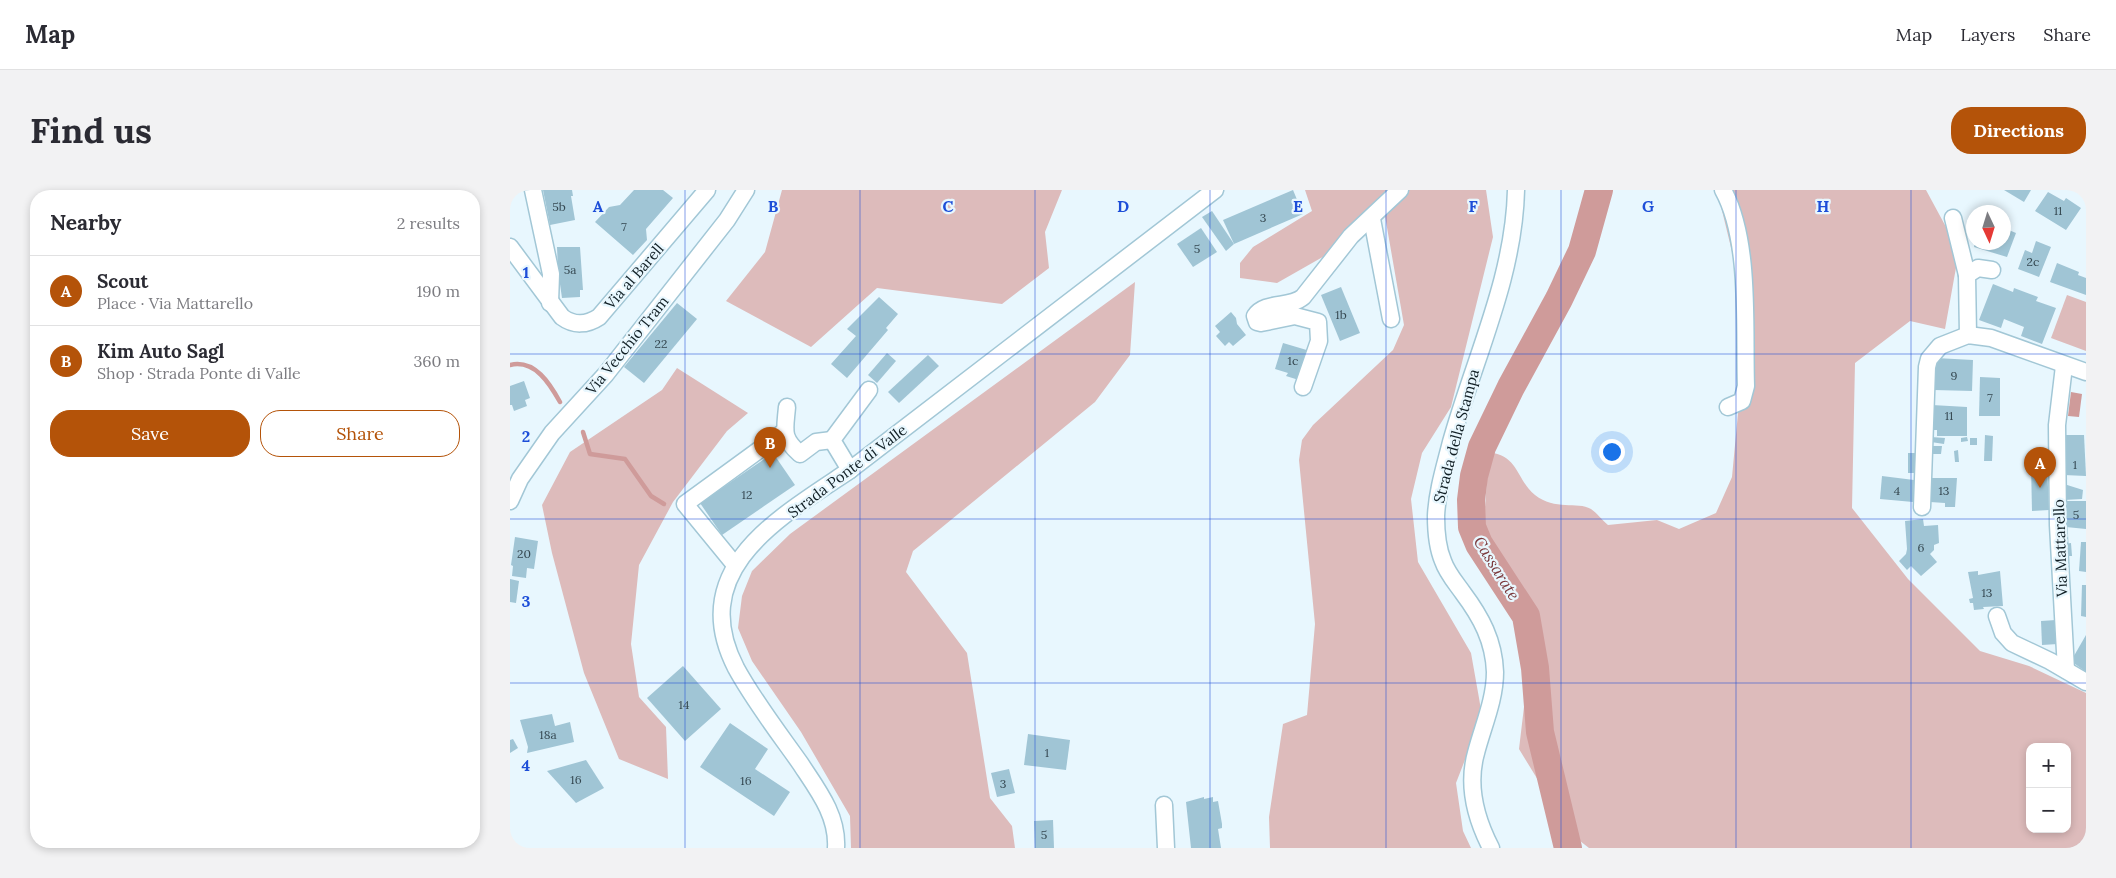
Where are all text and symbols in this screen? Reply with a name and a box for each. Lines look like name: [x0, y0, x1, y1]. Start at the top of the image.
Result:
text: Map: [25, 19, 75, 50]
text: Map: [1896, 23, 1932, 46]
text: Layers: [1960, 23, 2015, 46]
text: Share: [2043, 23, 2091, 46]
button: Directions: [1951, 107, 2086, 154]
text: Find us: [30, 108, 152, 153]
text: A: [593, 196, 604, 216]
text: B: [768, 196, 779, 216]
text: C: [942, 196, 954, 216]
text: D: [1117, 196, 1129, 216]
text: E: [1293, 196, 1303, 216]
text: F: [1468, 196, 1478, 216]
text: G: [1642, 196, 1654, 216]
text: H: [1817, 196, 1830, 216]
house number: 5b: [552, 199, 566, 214]
house number: 11: [2054, 203, 2062, 218]
north arrow: [1966, 205, 2011, 250]
text: Nearby: [50, 209, 121, 236]
house number: 3: [1260, 210, 1267, 225]
text: 2 results: [397, 213, 460, 233]
house number: 7: [621, 219, 627, 234]
street label: Via al Barell: [600, 239, 668, 314]
house number: 5: [1194, 241, 1200, 256]
house number: 2c: [2027, 254, 2039, 269]
text: 1: [523, 262, 529, 282]
house number: 5a: [564, 262, 576, 277]
text: Scout: [97, 269, 148, 293]
text: A: [61, 281, 71, 301]
text: 190 m: [416, 281, 460, 301]
street label: Via Vecchio Tram: [581, 292, 673, 399]
text: Place · Via Mattarello: [97, 293, 253, 313]
house number: 1b: [1335, 307, 1347, 322]
house number: 22: [655, 336, 667, 351]
text: Kim Auto Sagl: [97, 339, 225, 363]
text: B: [61, 351, 71, 371]
text: 360 m: [413, 351, 460, 371]
house number: 1c: [1288, 353, 1298, 368]
text: Shop · Strada Ponte di Valle: [97, 363, 301, 383]
street label: Strada della Stampa: [1429, 367, 1483, 505]
house number: 9: [1951, 368, 1958, 383]
house number: 7: [1987, 390, 1993, 405]
house number: 11: [1945, 408, 1953, 423]
button: Save: [50, 410, 250, 457]
button: Share: [260, 410, 460, 457]
street label: Strada Ponte di Valle: [784, 420, 910, 522]
text: 2: [522, 426, 530, 446]
pin: B: [754, 427, 786, 468]
your location: [1599, 439, 1625, 465]
pin: A: [2024, 447, 2056, 488]
house number: 1: [2073, 457, 2077, 472]
house number: 4: [1894, 483, 1901, 498]
house number: 13: [1938, 483, 1950, 498]
house number: 12: [742, 487, 752, 502]
street label: Via Mattarello: [2049, 499, 2071, 598]
house number: 5: [2073, 507, 2079, 522]
water label: Cassarate: [1470, 532, 1525, 604]
house number: 6: [1918, 540, 1925, 555]
house number: 20: [517, 546, 531, 561]
house number: 13: [1981, 585, 1993, 600]
text: 3: [522, 591, 531, 611]
house number: 14: [679, 697, 690, 712]
house number: 18a: [539, 727, 557, 742]
map controls: [2026, 743, 2071, 833]
button: +: [2026, 743, 2071, 788]
house number: 1: [1045, 745, 1049, 760]
text: 4: [522, 755, 531, 775]
house number: 16: [570, 772, 582, 787]
house number: 16: [740, 773, 752, 788]
house number: 3: [1000, 776, 1007, 791]
button: −: [2026, 788, 2071, 833]
house number: 5: [1041, 827, 1047, 842]

